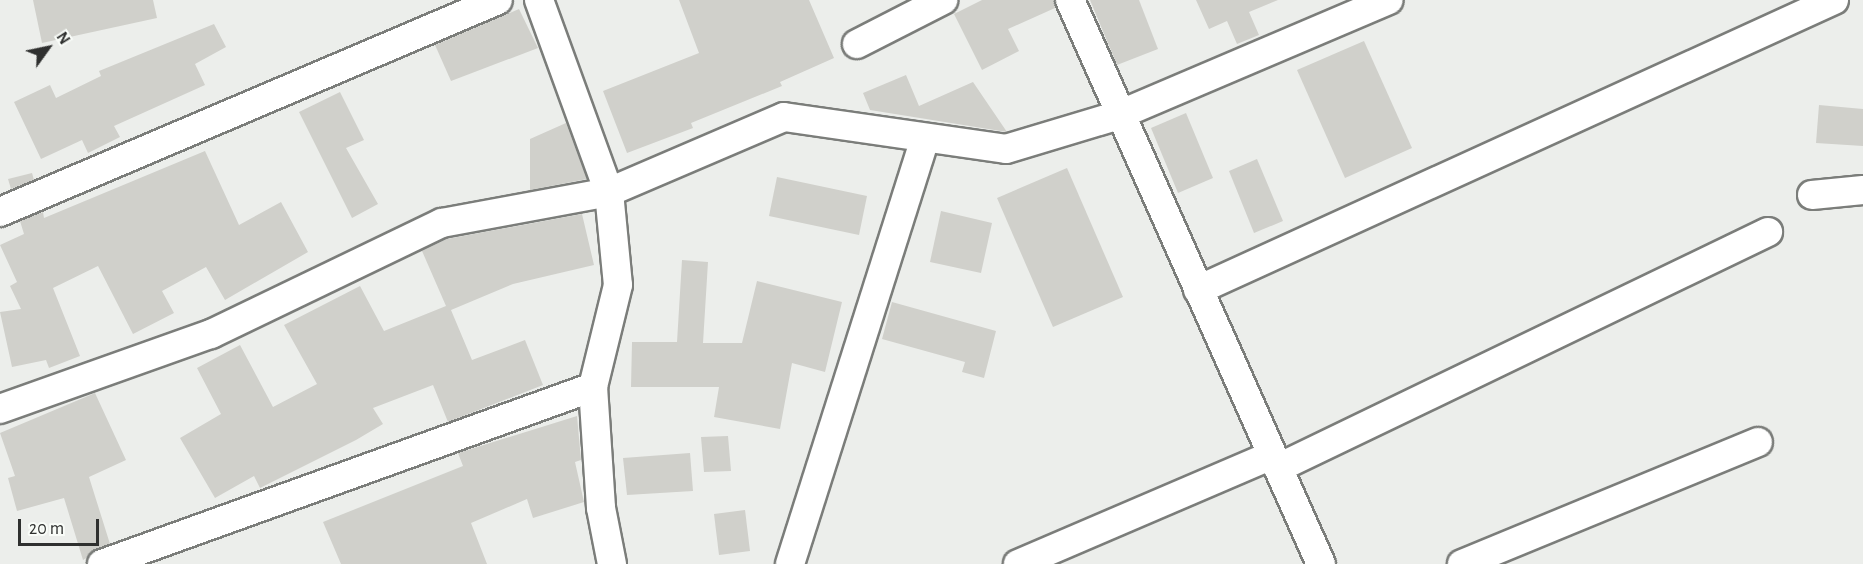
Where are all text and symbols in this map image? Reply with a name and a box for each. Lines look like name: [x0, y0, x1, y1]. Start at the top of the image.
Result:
north arrow: [18, 18, 78, 78]
text: N: [53, 29, 73, 47]
scale bar: [21, 507, 102, 545]
text: 20 m: [29, 520, 64, 538]

